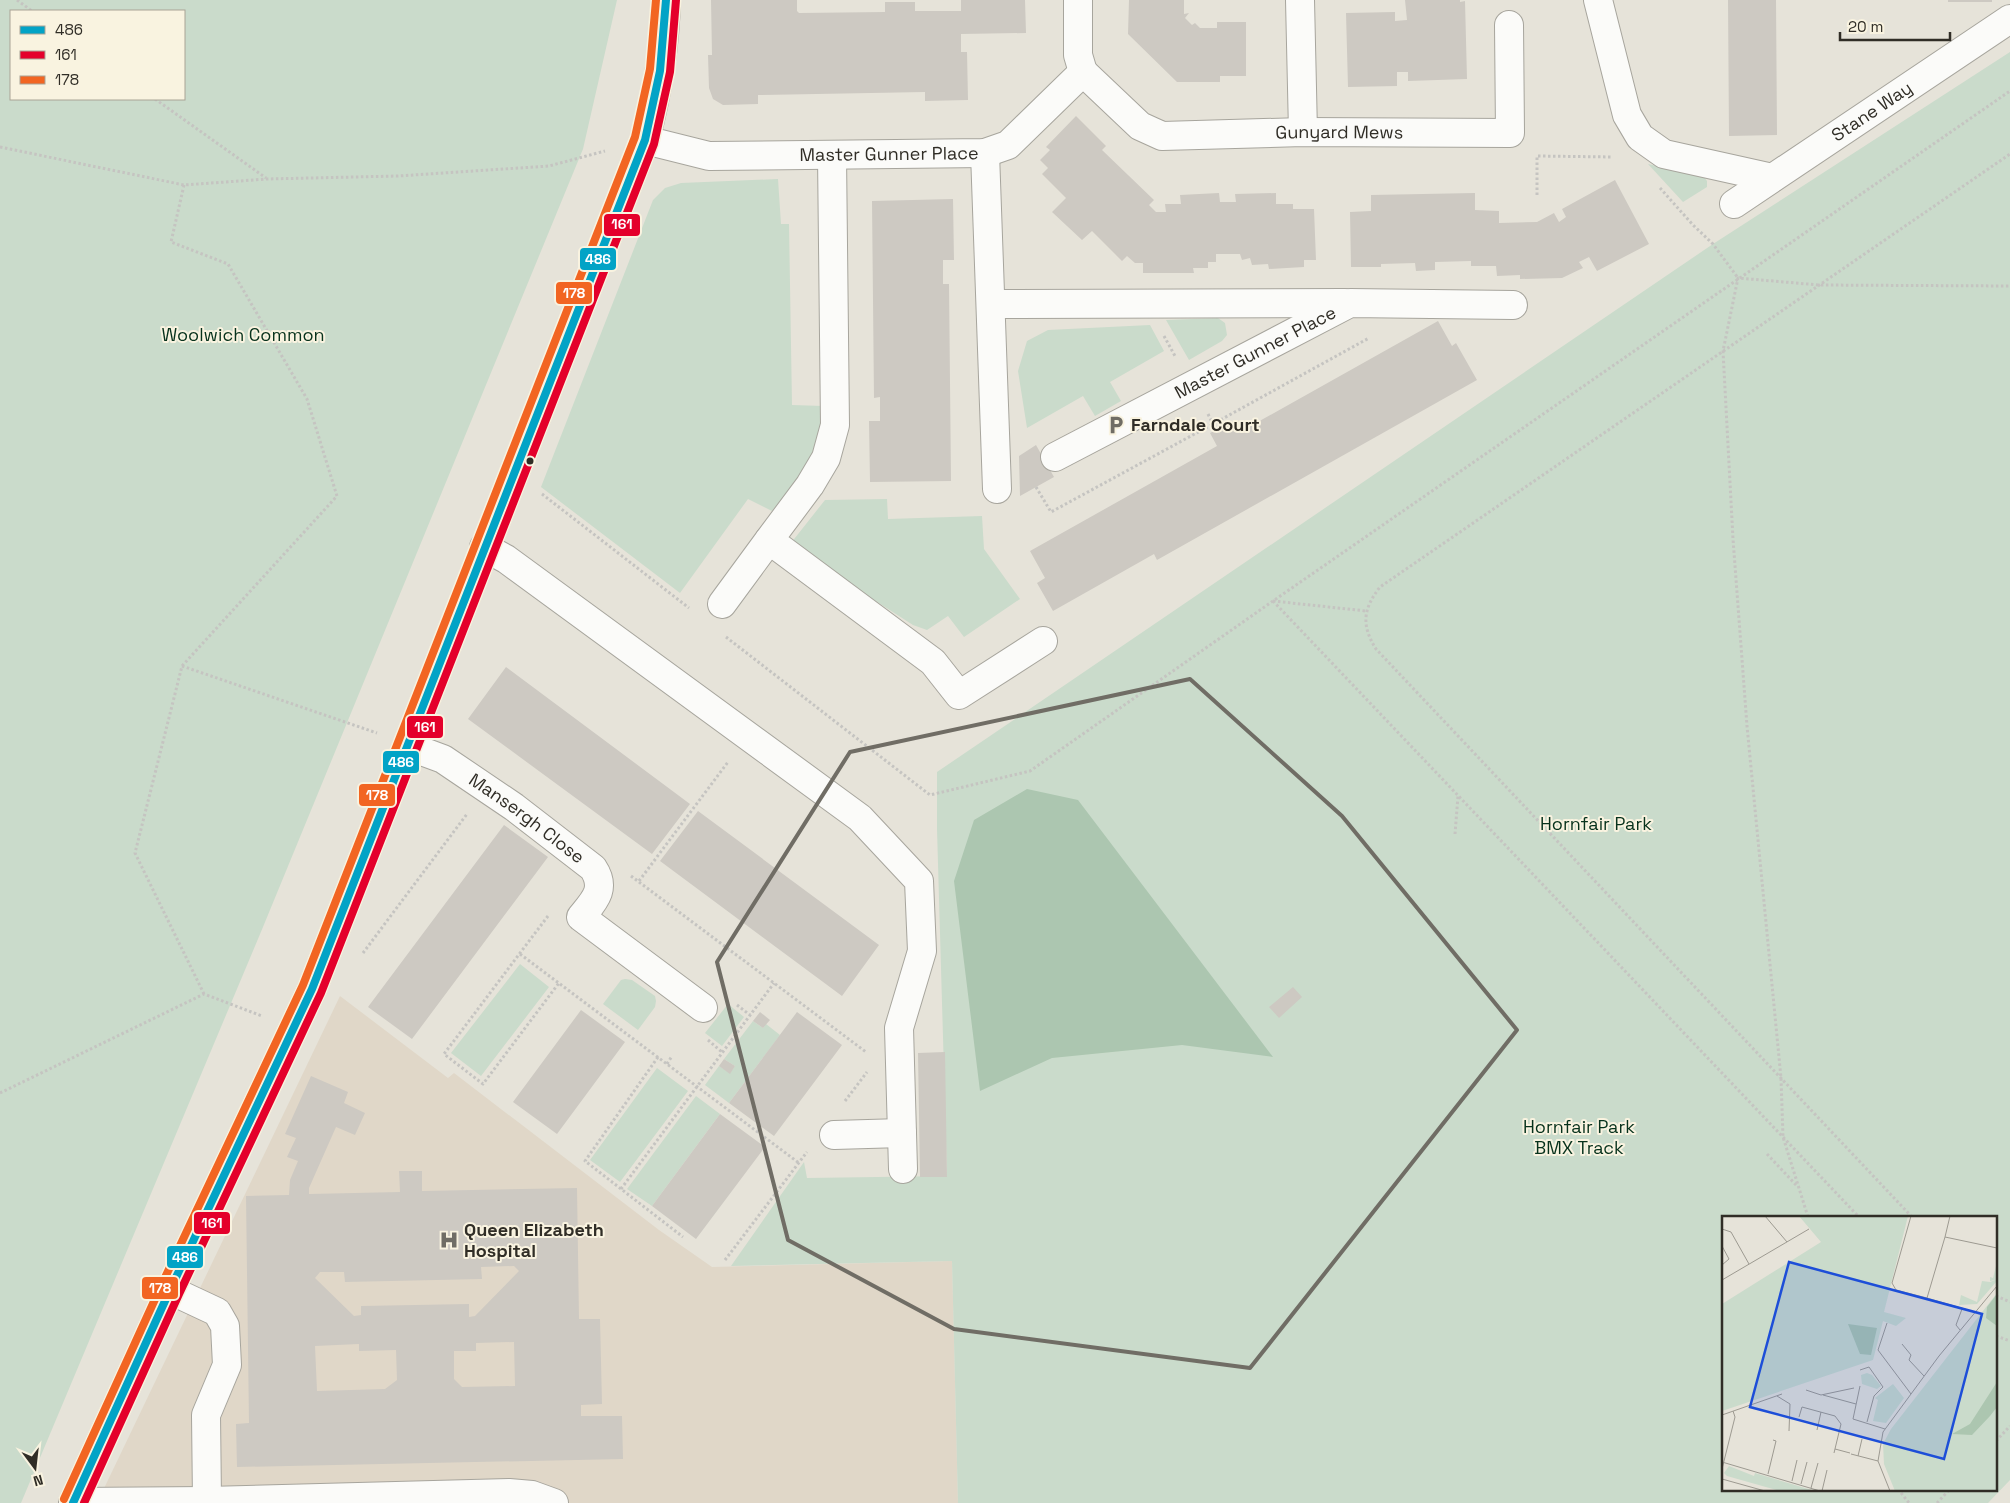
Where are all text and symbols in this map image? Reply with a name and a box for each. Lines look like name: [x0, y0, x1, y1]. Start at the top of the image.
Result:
legend: [10, 10, 185, 100]
scale bar: [1840, 10, 1950, 42]
text: 20 m: [1848, 17, 1883, 36]
text: 486: [55, 20, 83, 39]
text: 161: [55, 45, 77, 64]
text: 178: [55, 70, 79, 89]
street label: Stane Way: [1827, 76, 1916, 146]
street label: Gunyard Mews: [1275, 120, 1403, 144]
street label: Master Gunner Place: [799, 141, 979, 166]
line badge: 161: [603, 213, 641, 237]
text: 161: [611, 215, 633, 233]
line badge: 486: [579, 247, 617, 271]
text: 486: [585, 250, 611, 268]
line badge: 178: [555, 281, 593, 305]
text: 178: [563, 284, 586, 302]
street label: Master Gunner Place: [1170, 300, 1340, 404]
park label: Woolwich Common: [161, 323, 325, 346]
place label: Farndale Court: [1131, 413, 1260, 436]
parking icon: Farndale Court: [1105, 414, 1127, 436]
unlabelled marker: [525, 456, 535, 466]
line badge: 161: [406, 715, 444, 739]
text: 161: [414, 718, 436, 736]
line badge: 486: [382, 750, 420, 774]
text: 486: [388, 753, 414, 771]
street label: Mansergh Close: [465, 768, 589, 868]
line badge: 178: [358, 783, 396, 807]
text: 178: [366, 786, 389, 804]
park label: Hornfair Park: [1540, 812, 1652, 835]
park label: Hornfair Park BMX Track: [1523, 1115, 1635, 1159]
line badge: 161: [193, 1211, 231, 1235]
text: 161: [201, 1214, 223, 1232]
inset map: [1722, 1216, 1998, 1490]
place label: Queen Elizabeth Hospital: [464, 1218, 604, 1262]
hospital icon: Queen Elizabeth Hospital: [438, 1229, 460, 1251]
line badge: 486: [166, 1245, 204, 1269]
text: 486: [172, 1248, 198, 1266]
line badge: 178: [141, 1276, 179, 1300]
text: 178: [149, 1279, 172, 1297]
north arrow: [10, 1443, 60, 1493]
text: N: [31, 1471, 45, 1490]

